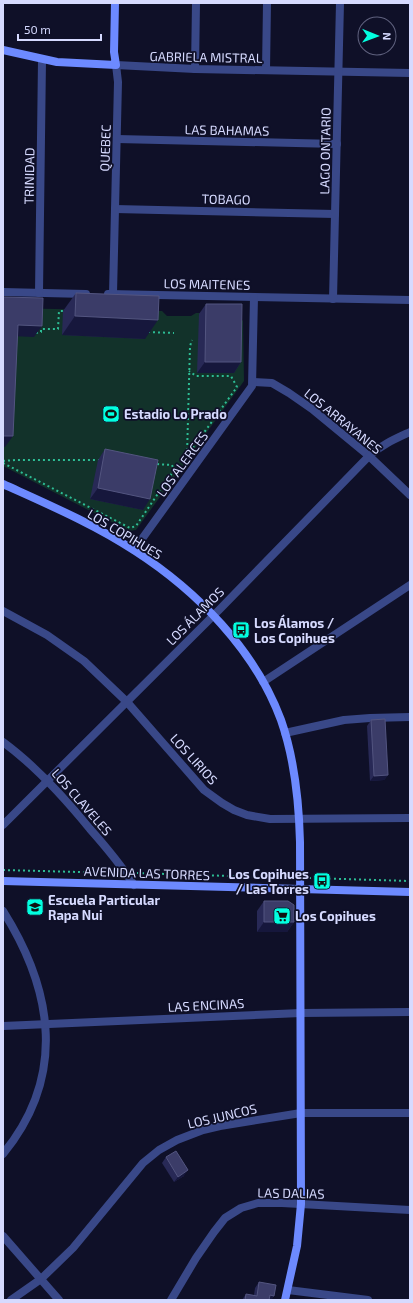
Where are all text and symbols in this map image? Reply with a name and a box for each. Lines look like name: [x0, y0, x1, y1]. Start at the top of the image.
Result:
scale bar: [18, 16, 101, 42]
north arrow: [357, 16, 397, 56]
text: 50 m: [24, 22, 51, 36]
text: N: [381, 32, 394, 40]
street label: GABRIELA MISTRAL: [149, 48, 263, 66]
street label: LAGO ONTARIO: [316, 107, 334, 195]
street label: LAS BAHAMAS: [185, 121, 269, 139]
street label: QUEBEC: [96, 124, 114, 172]
street label: TRINIDAD: [21, 147, 37, 205]
street label: TOBAGO: [201, 191, 251, 207]
street label: LOS MAITENES: [163, 275, 251, 293]
street label: LOS ARRAYANES: [301, 385, 385, 457]
sports icon: Estadio Lo Prado: [101, 404, 121, 424]
place label: Estadio Lo Prado: [124, 406, 227, 422]
street label: LOS ALERCES: [153, 428, 211, 500]
street label: LOS COPIHUES: [85, 505, 165, 563]
street label: LOS ÁLAMOS: [162, 583, 227, 648]
place label: Los Álamos / Los Copihues: [254, 614, 335, 646]
bus stop icon: Los Álamos / Los Copihues: [231, 620, 251, 640]
street label: LOS LIRIOS: [167, 730, 221, 788]
street label: LOS CLAVELES: [49, 765, 115, 839]
street label: AVENIDA LAS TORRES: [84, 863, 210, 883]
place label: Los Copihues / Las Torres: [228, 866, 309, 897]
bus stop icon: Los Copihues / Las Torres: [312, 871, 332, 891]
place label: Escuela Particular Rapa Nui: [48, 892, 160, 923]
school or university icon: Escuela Particular Rapa Nui: [25, 897, 45, 917]
supermarket icon: Los Copihues: [272, 906, 292, 926]
place label: Los Copihues: [295, 908, 376, 924]
street label: LAS ENCINAS: [167, 995, 245, 1015]
street label: LOS JUNCOS: [186, 1100, 258, 1132]
street label: LAS DALIAS: [257, 1184, 325, 1202]

